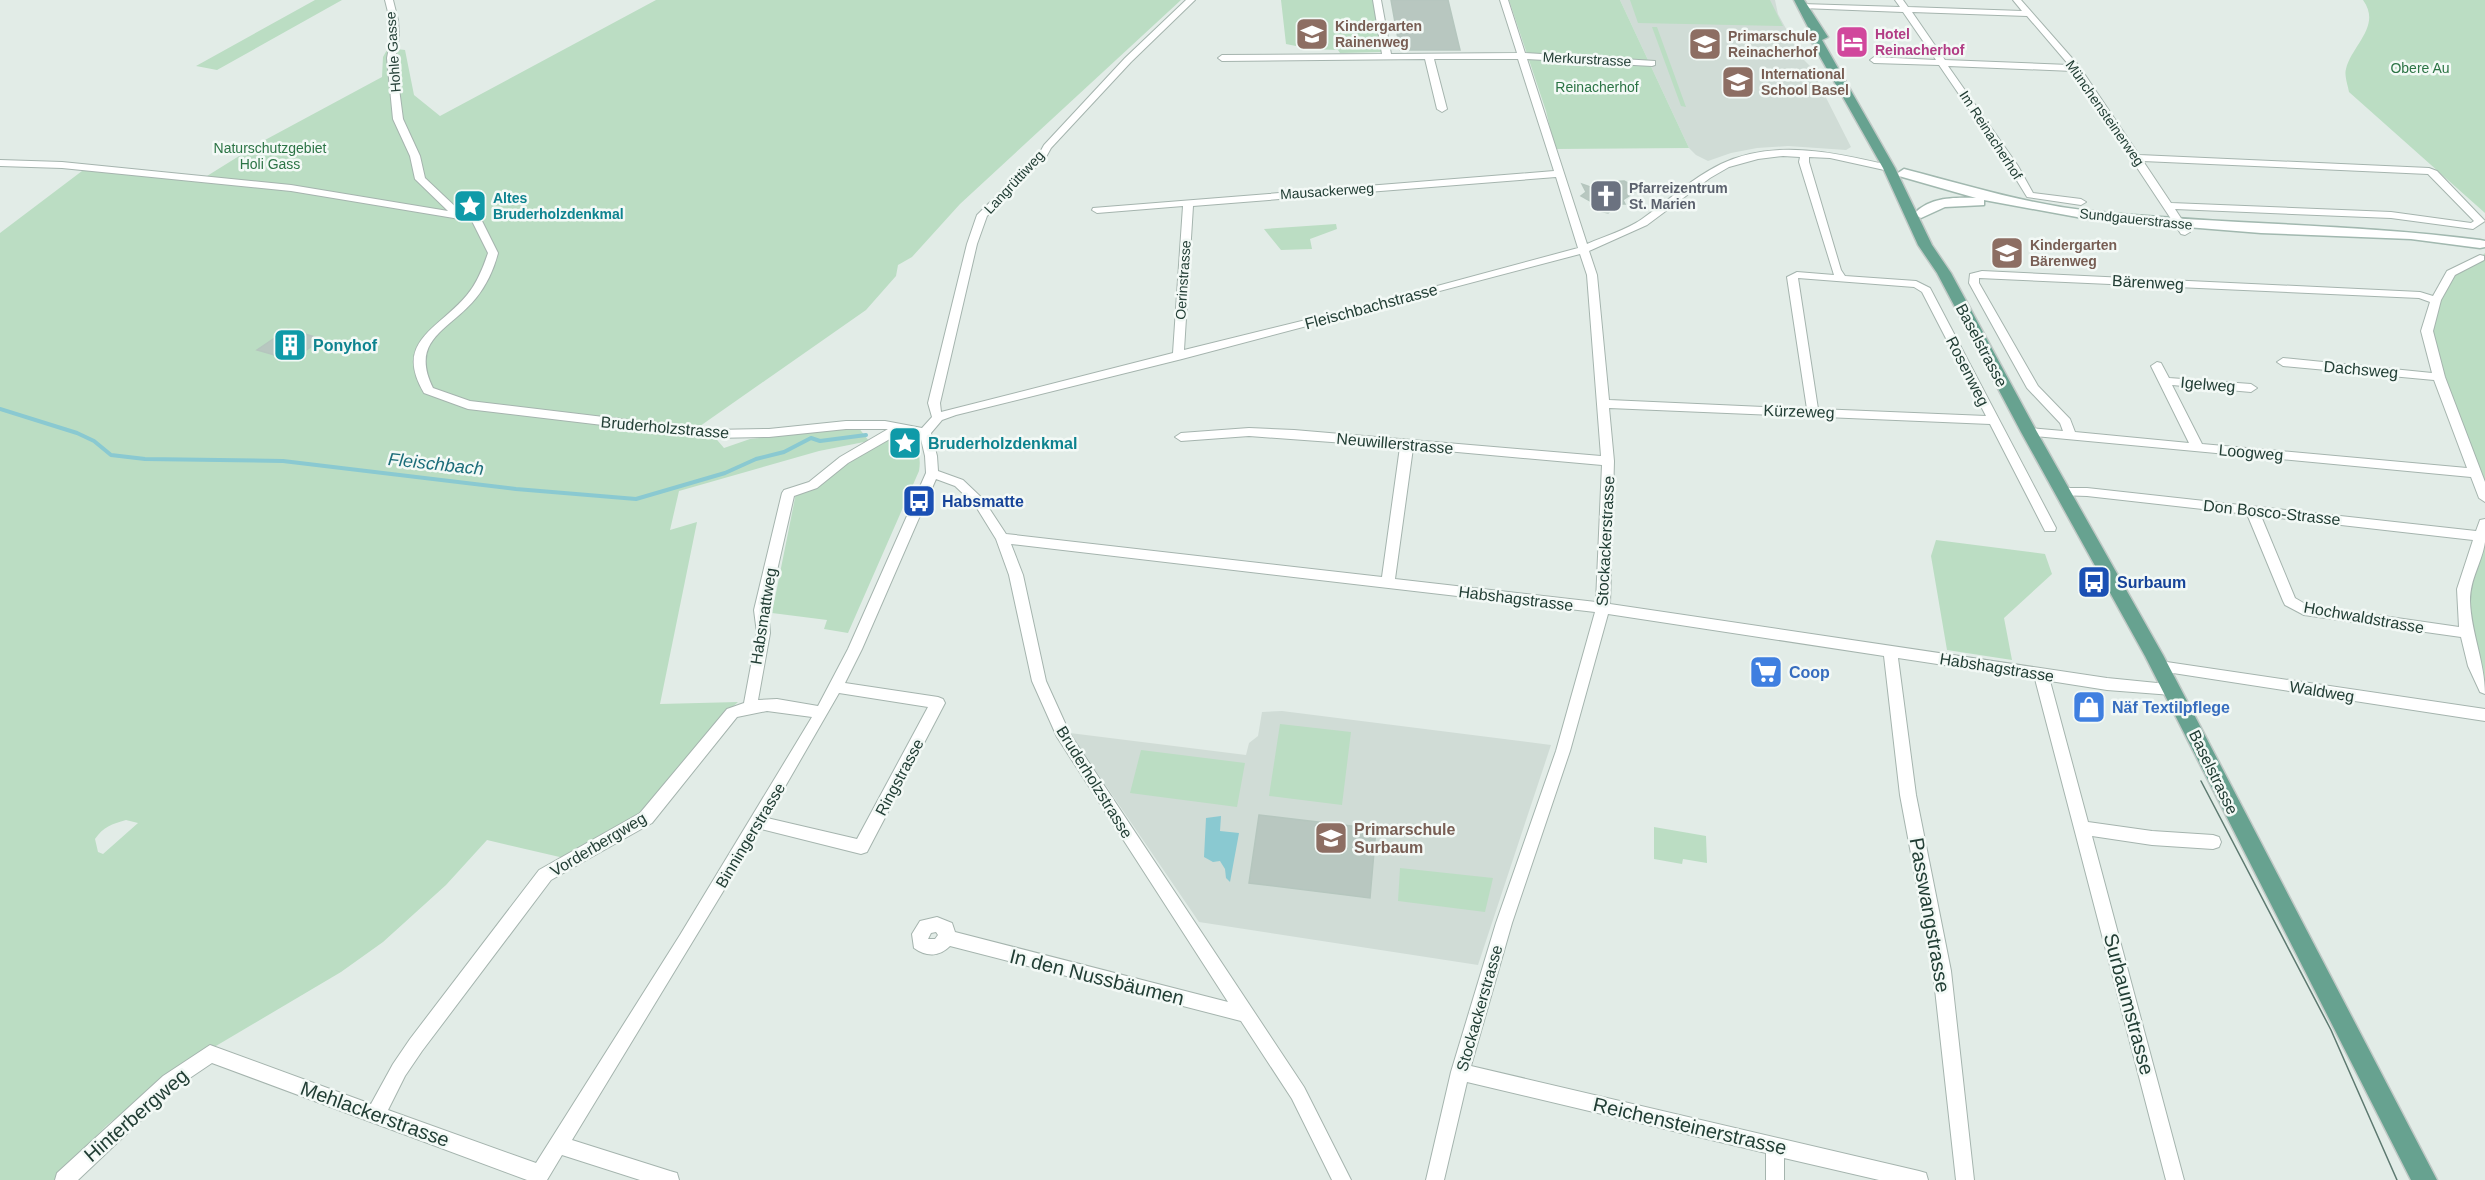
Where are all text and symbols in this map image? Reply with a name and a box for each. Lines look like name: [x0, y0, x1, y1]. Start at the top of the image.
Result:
street label: Hohle Gasse: [382, 11, 404, 93]
school or university icon: Kindergarten Rainenweg: [1294, 16, 1330, 52]
place label: Kindergarten Rainenweg: [1335, 18, 1422, 50]
hotel icon: Hotel Reinacherhof: [1834, 24, 1870, 60]
school or university icon: Primarschule Reinacherhof: [1687, 26, 1723, 62]
place label: Hotel Reinacherhof: [1875, 26, 1965, 58]
place label: Primarschule Reinacherhof: [1728, 28, 1818, 60]
street label: Merkurstrasse: [1542, 49, 1632, 69]
street label: Münchensteinerweg: [2063, 57, 2147, 169]
park label: Obere Au: [2390, 60, 2450, 76]
school or university icon: International School Basel: [1720, 64, 1756, 100]
place label: International School Basel: [1761, 66, 1849, 98]
park label: Reinacherhof: [1555, 79, 1639, 95]
street label: Im Reinacherhof: [1956, 88, 2026, 183]
park label: Naturschutzgebiet Holi Gass: [214, 140, 327, 172]
street label: Langrüttiweg: [981, 147, 1047, 217]
church icon: Pfarreizentrum St. Marien: [1588, 178, 1624, 214]
street label: Mausackerweg: [1279, 180, 1375, 202]
place label: Pfarreizentrum St. Marien: [1629, 180, 1728, 212]
place icon: Altes Bruderholzdenkmal: [452, 188, 488, 224]
place label: Altes Bruderholzdenkmal: [493, 190, 624, 222]
street label: Sundgauerstrasse: [2079, 205, 2194, 233]
school or university icon: Kindergarten Bärenweg: [1989, 235, 2025, 271]
place label: Kindergarten Bärenweg: [2030, 237, 2117, 269]
street label: Oerinstrasse: [1172, 240, 1194, 320]
street label: Bärenweg: [2112, 272, 2184, 293]
street label: Fleischbachstrasse: [1303, 281, 1440, 332]
street label: Baselstrasse: [1953, 301, 2011, 390]
building icon: Ponyhof: [272, 327, 308, 363]
street label: Rosenweg: [1943, 334, 1992, 409]
place label: Ponyhof: [313, 337, 378, 354]
street label: Dachsweg: [2323, 358, 2399, 381]
street label: Igelweg: [2180, 374, 2236, 395]
street label: Kürzeweg: [1763, 402, 1835, 421]
street label: Bruderholzstrasse: [600, 413, 730, 442]
place icon: Bruderholzdenkmal: [887, 425, 923, 461]
street label: Neuwillerstrasse: [1336, 430, 1454, 457]
place label: Bruderholzdenkmal: [928, 435, 1077, 452]
street label: Loogweg: [2218, 441, 2284, 464]
water label: Fleischbach: [387, 449, 485, 479]
street label: Stockackerstrasse: [1594, 475, 1617, 607]
bus stop icon: Habsmatte: [901, 483, 937, 519]
place label: Habsmatte: [942, 493, 1024, 510]
street label: Don Bosco-Strasse: [2203, 497, 2341, 528]
bus stop icon: Surbaum: [2076, 564, 2112, 600]
street label: Habsmattweg: [747, 566, 780, 666]
place label: Surbaum: [2117, 574, 2186, 591]
street label: Habshagstrasse: [1458, 583, 1574, 614]
street label: Hochwaldstrasse: [2302, 599, 2425, 636]
street label: Habshagstrasse: [1938, 650, 2055, 685]
supermarket icon: Coop: [1748, 654, 1784, 690]
place label: Coop: [1789, 664, 1830, 681]
street label: Waldweg: [2288, 678, 2355, 705]
shop icon: Näf Textilpflege: [2071, 689, 2107, 725]
place label: Näf Textilpflege: [2112, 699, 2230, 716]
street label: Bruderholzstrasse: [1053, 723, 1136, 842]
street label: Baselstrasse: [2186, 727, 2241, 817]
street label: Ringstrasse: [872, 736, 927, 819]
street label: Binningerstrasse: [712, 780, 788, 891]
street label: Vorderbergweg: [547, 809, 649, 880]
school or university icon: Primarschule Surbaum: [1313, 820, 1349, 856]
place label: Primarschule Surbaum: [1354, 821, 1455, 856]
street label: Passwangstrasse: [1906, 836, 1954, 994]
street label: Surbaumstrasse: [2100, 931, 2158, 1077]
street label: Stockackerstrasse: [1453, 943, 1506, 1073]
street label: In den Nussbäumen: [1007, 945, 1187, 1009]
street label: Hinterbergweg: [80, 1064, 192, 1166]
street label: Mehlackerstrasse: [298, 1077, 452, 1151]
street label: Reichensteinerstrasse: [1591, 1093, 1789, 1159]

